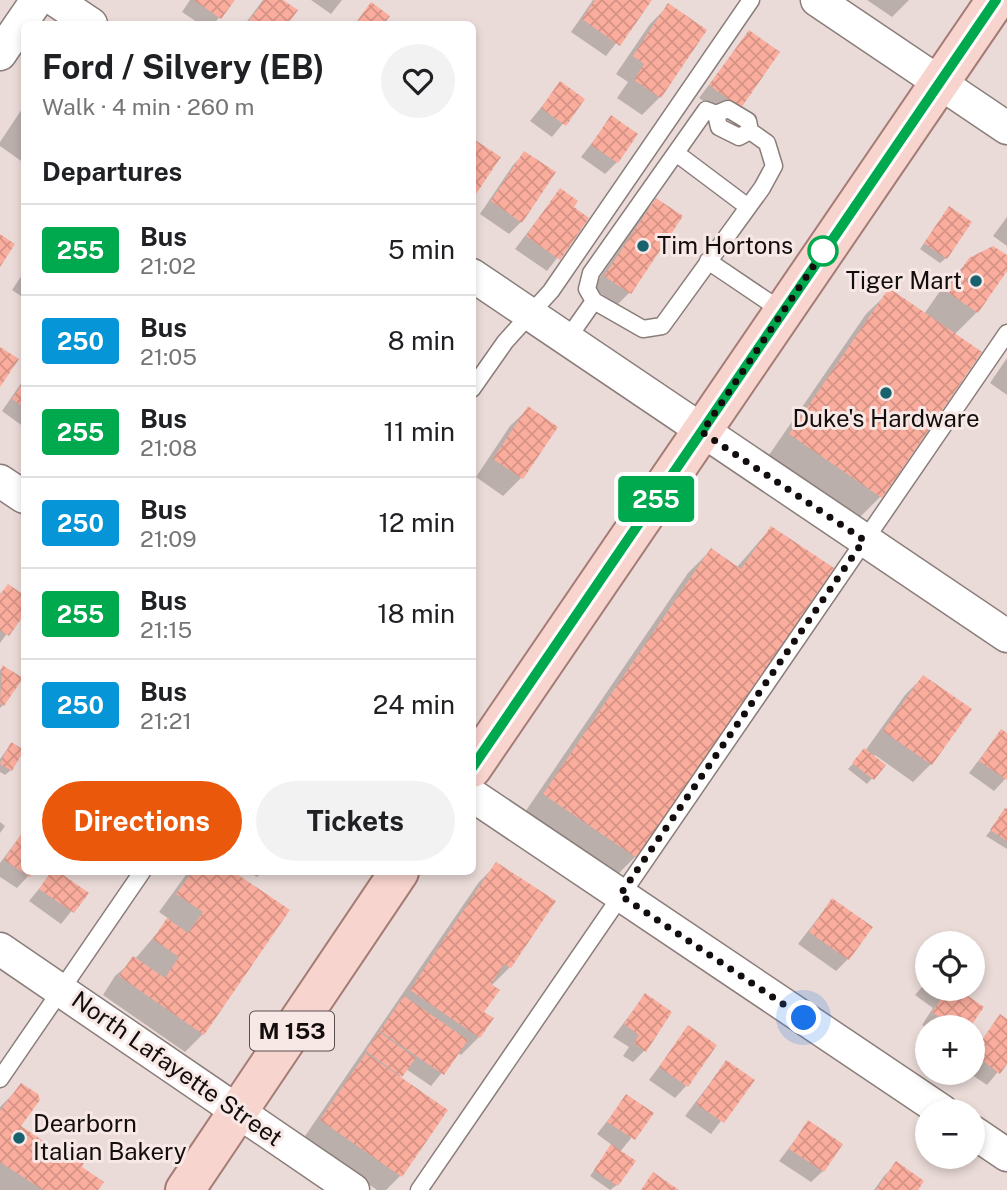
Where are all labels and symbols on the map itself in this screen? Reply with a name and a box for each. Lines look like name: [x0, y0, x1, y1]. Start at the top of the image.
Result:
place label: Tim Hortons: [657, 231, 793, 259]
unlabelled marker: [808, 236, 838, 266]
marker: Tim Hortons: [635, 238, 651, 254]
place label: Tiger Mart: [846, 266, 962, 294]
marker: Tiger Mart: [968, 273, 984, 289]
marker: Duke's Hardware: [878, 385, 894, 401]
place label: Duke's Hardware: [792, 404, 980, 432]
line badge: 255: [616, 476, 696, 522]
street label: North Lafayette Street: [67, 985, 288, 1151]
your location: [786, 1000, 821, 1035]
road number: M 153: [250, 1012, 334, 1050]
place label: Dearborn Italian Bakery: [33, 1109, 187, 1165]
marker: Dearborn Italian Bakery: [11, 1130, 27, 1146]

